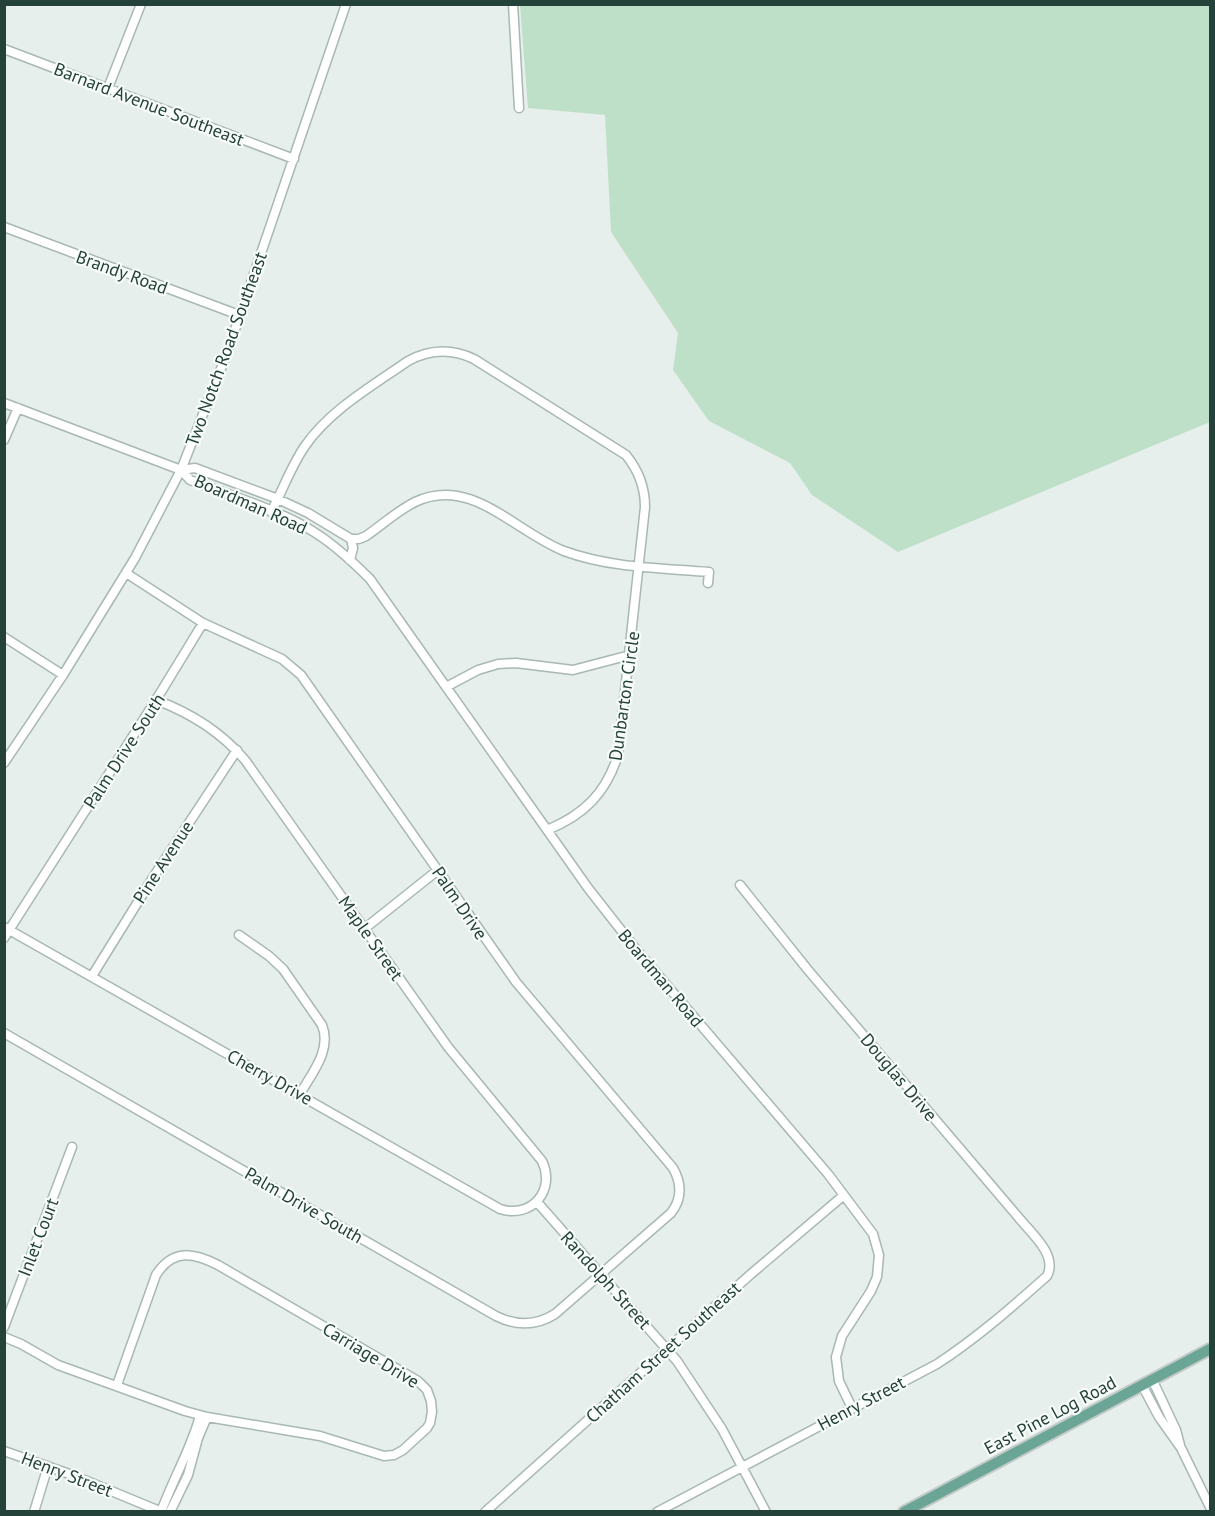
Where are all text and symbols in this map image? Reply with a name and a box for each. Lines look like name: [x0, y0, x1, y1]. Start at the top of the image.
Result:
street label: Barnard Avenue Southeast: [51, 57, 247, 151]
street label: Brandy Road: [73, 245, 171, 299]
street label: Two Notch Road Southeast: [180, 249, 272, 449]
street label: Boardman Road: [191, 469, 311, 539]
street label: Dunbarton Circle: [604, 630, 644, 762]
street label: Palm Drive South: [78, 689, 170, 813]
street label: Pine Avenue: [128, 816, 198, 908]
street label: Palm Drive: [427, 862, 493, 944]
street label: Maple Street: [333, 891, 409, 985]
street label: Boardman Road: [613, 924, 709, 1032]
street label: Douglas Drive: [856, 1028, 942, 1126]
street label: Cherry Drive: [223, 1044, 317, 1110]
street label: Palm Drive South: [241, 1162, 367, 1248]
street label: Inlet Court: [13, 1195, 63, 1279]
street label: Randolph Street: [556, 1226, 656, 1334]
street label: Chatham Street Southeast: [581, 1276, 745, 1428]
street label: Carriage Drive: [318, 1317, 424, 1393]
street label: Henry Street: [813, 1370, 909, 1436]
street label: East Pine Log Road: [980, 1371, 1120, 1459]
street label: Henry Street: [18, 1446, 116, 1502]

